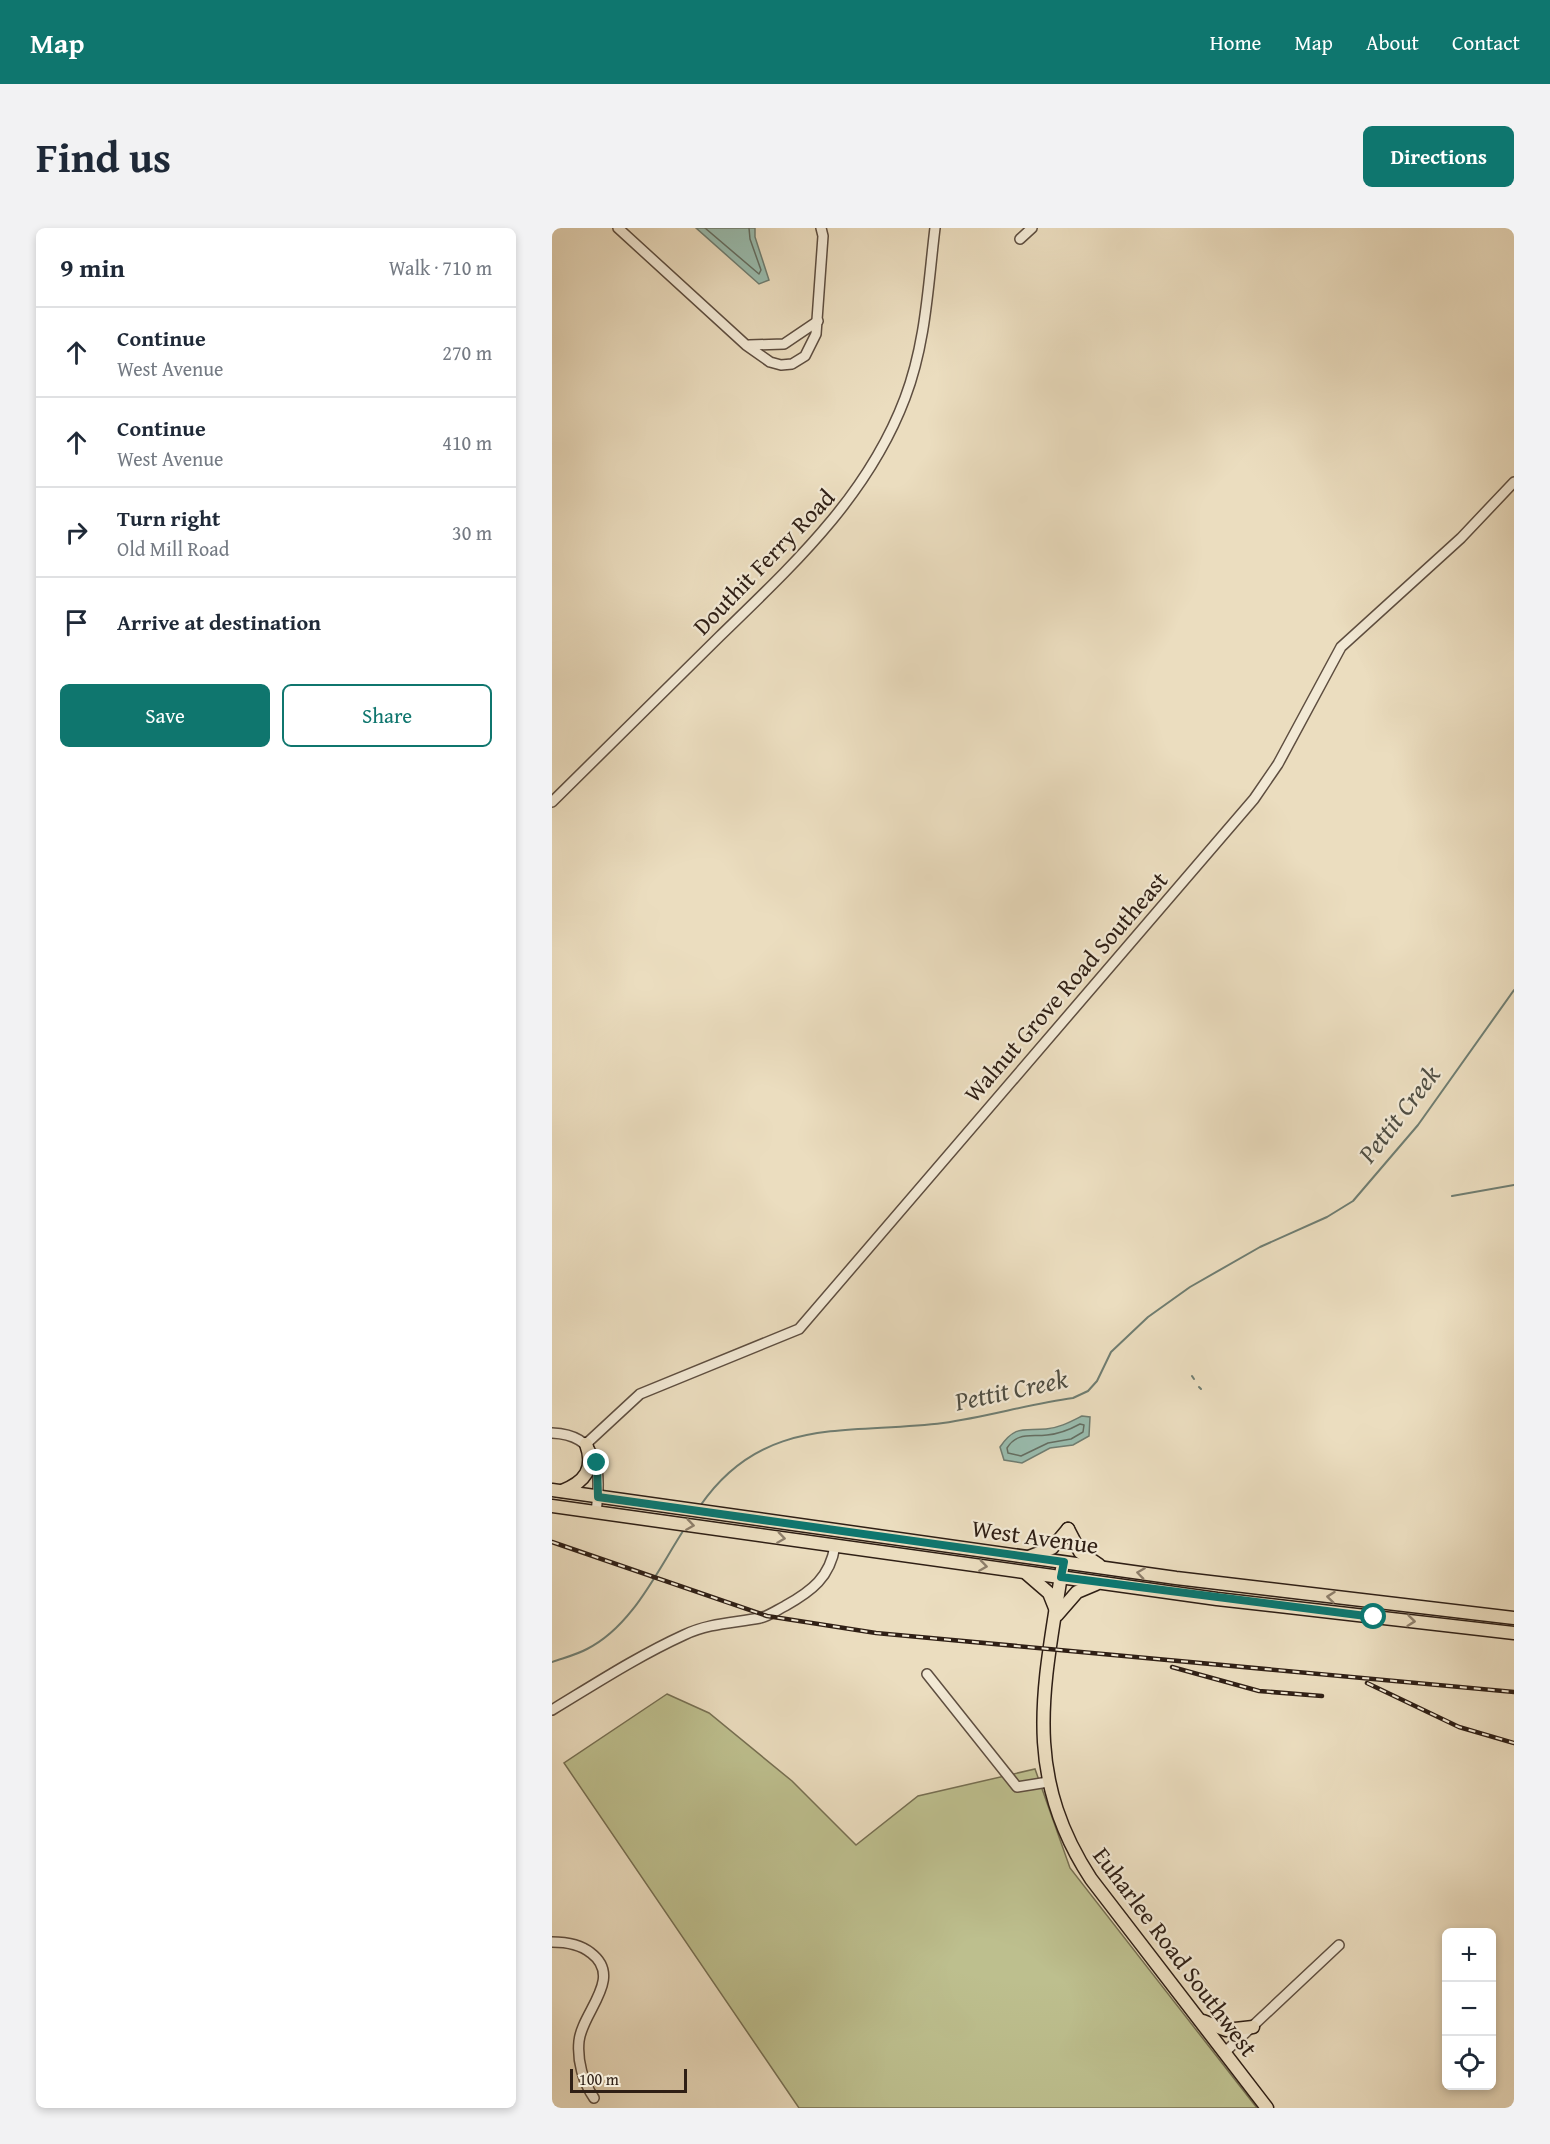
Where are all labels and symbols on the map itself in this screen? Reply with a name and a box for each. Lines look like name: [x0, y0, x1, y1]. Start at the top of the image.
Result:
street label: Douthit Ferry Road: [685, 480, 843, 643]
street label: Walnut Grove Road Southeast: [955, 863, 1176, 1110]
water label: Pettit Creek: [1347, 1056, 1449, 1172]
water label: Pettit Creek: [950, 1359, 1071, 1421]
route end: [583, 1449, 609, 1475]
street label: West Avenue: [969, 1510, 1101, 1563]
one-way arrow: [685, 1519, 694, 1531]
one-way arrow: [776, 1531, 785, 1543]
one-way arrow: [978, 1560, 988, 1572]
one-way arrow: [1136, 1567, 1146, 1580]
one-way arrow: [1326, 1591, 1335, 1604]
route start: [1360, 1603, 1386, 1629]
one-way arrow: [1406, 1614, 1415, 1627]
street label: Euharlee Road Southwest: [1085, 1839, 1266, 2064]
scale bar: [570, 2066, 687, 2094]

